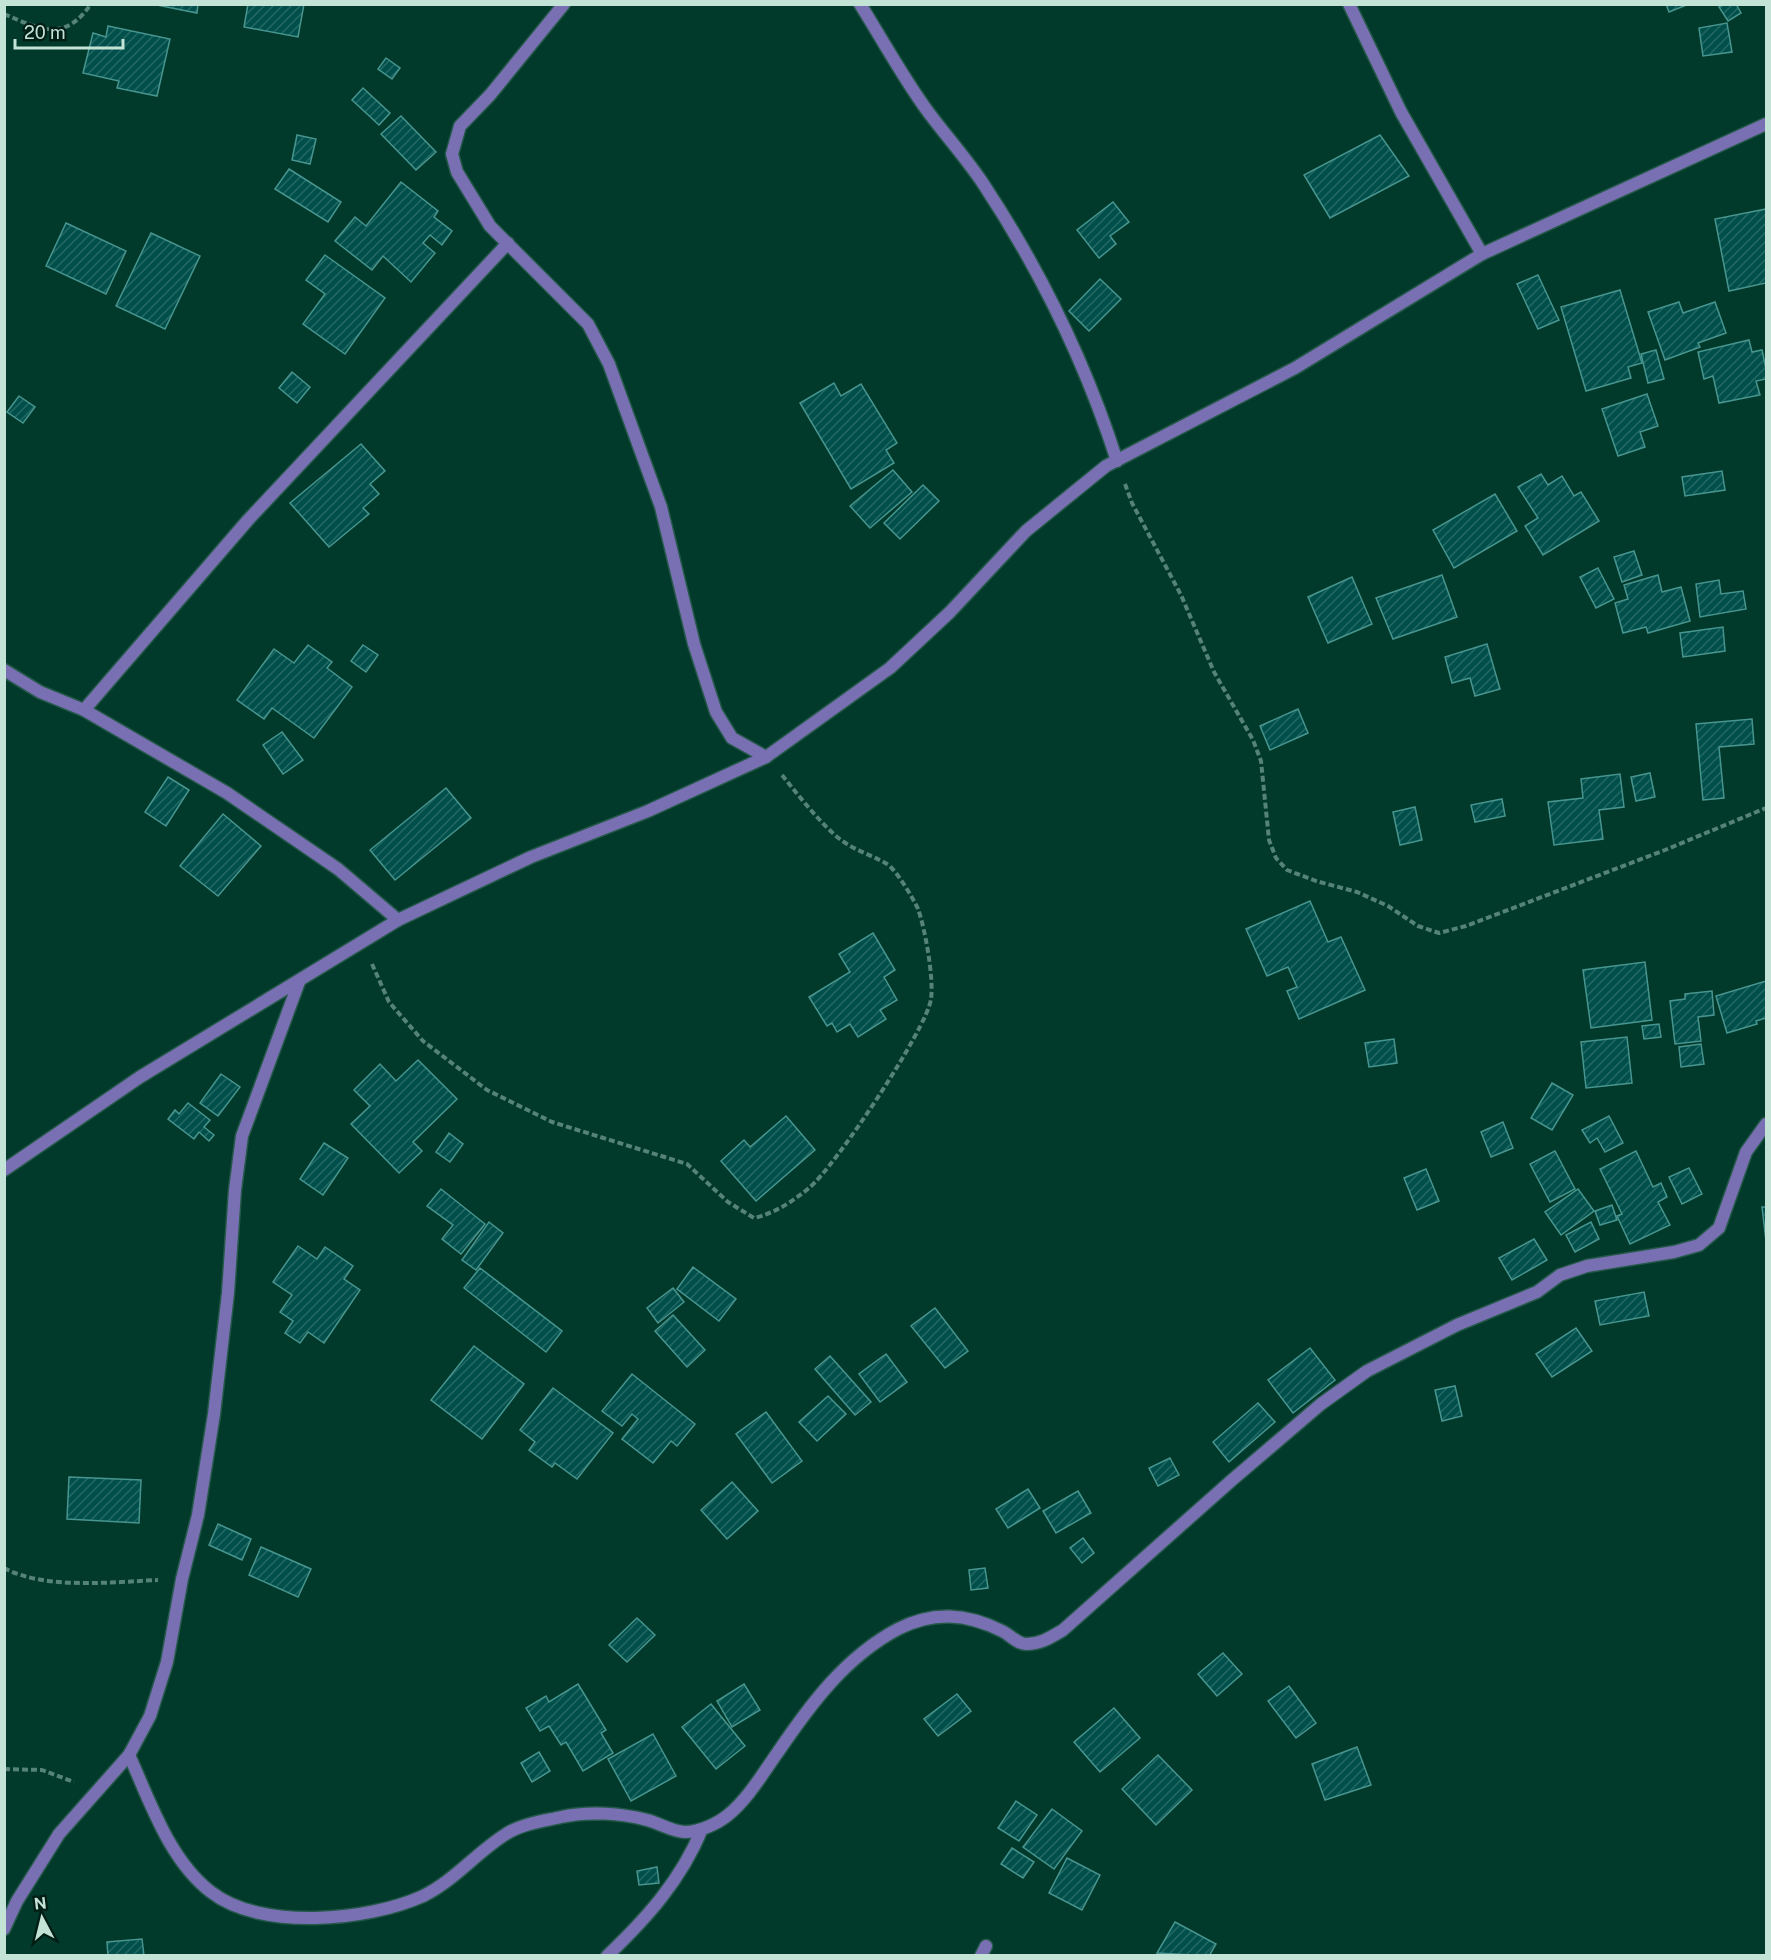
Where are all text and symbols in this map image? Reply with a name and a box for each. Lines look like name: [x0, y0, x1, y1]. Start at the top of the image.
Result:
scale bar: [15, 12, 123, 50]
text: 20 m: [24, 22, 66, 43]
north arrow: [12, 1888, 72, 1948]
text: N: [33, 1893, 48, 1914]

